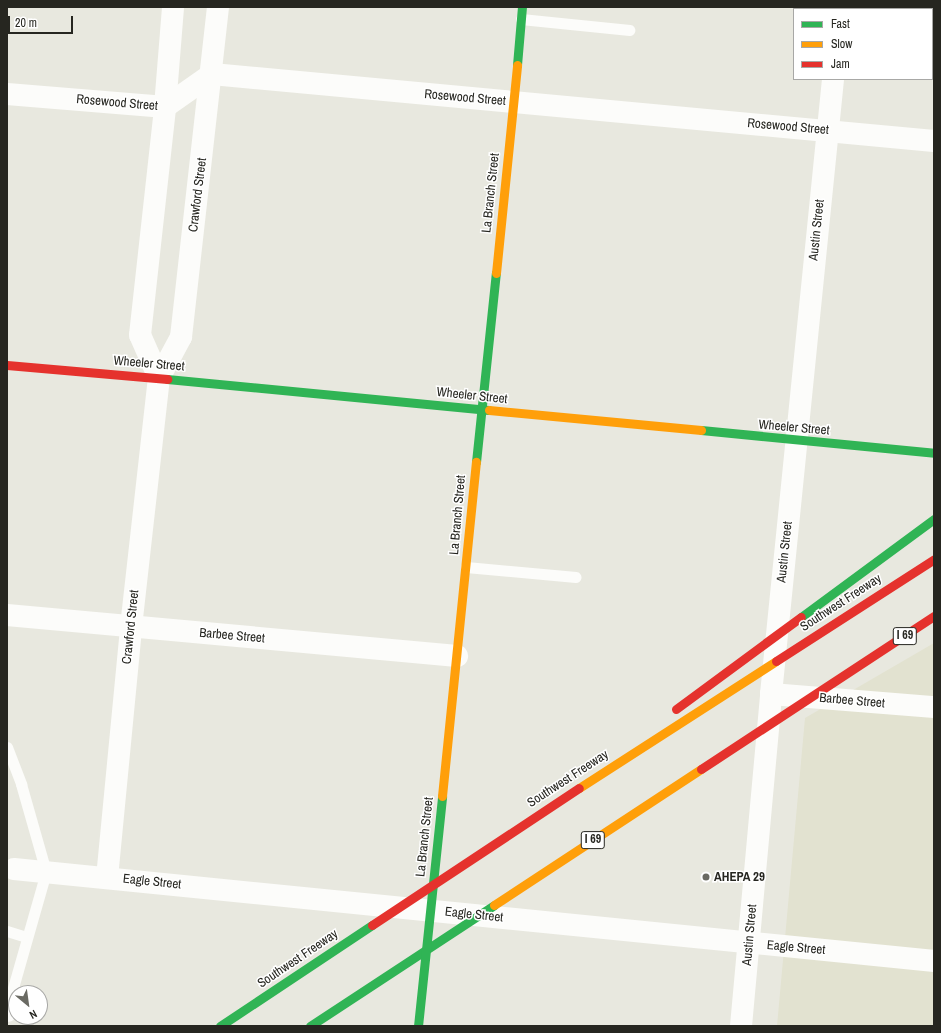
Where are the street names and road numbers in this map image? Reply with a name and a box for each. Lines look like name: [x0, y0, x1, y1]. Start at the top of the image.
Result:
street label: Rosewood Street: [424, 87, 506, 109]
street label: Rosewood Street: [76, 92, 158, 114]
street label: Rosewood Street: [747, 116, 829, 138]
street label: La Branch Street: [479, 152, 503, 234]
street label: Crawford Street: [186, 157, 210, 233]
street label: Austin Street: [806, 199, 828, 261]
street label: Wheeler Street: [113, 353, 185, 375]
street label: Wheeler Street: [436, 385, 508, 407]
street label: Wheeler Street: [758, 417, 830, 439]
street label: La Branch Street: [447, 474, 469, 556]
street label: Austin Street: [774, 521, 796, 583]
street label: Southwest Freeway: [797, 571, 885, 635]
street label: Crawford Street: [119, 589, 143, 665]
street label: Barbee Street: [199, 625, 265, 647]
road number: I 69: [892, 626, 918, 646]
street label: Barbee Street: [819, 690, 885, 712]
street label: Southwest Freeway: [524, 747, 612, 811]
street label: La Branch Street: [413, 796, 437, 878]
road number: I 69: [580, 830, 606, 850]
street label: Eagle Street: [122, 871, 182, 893]
street label: Eagle Street: [444, 904, 504, 926]
street label: Austin Street: [740, 904, 760, 966]
street label: Southwest Freeway: [255, 926, 341, 992]
street label: Eagle Street: [766, 938, 826, 958]

